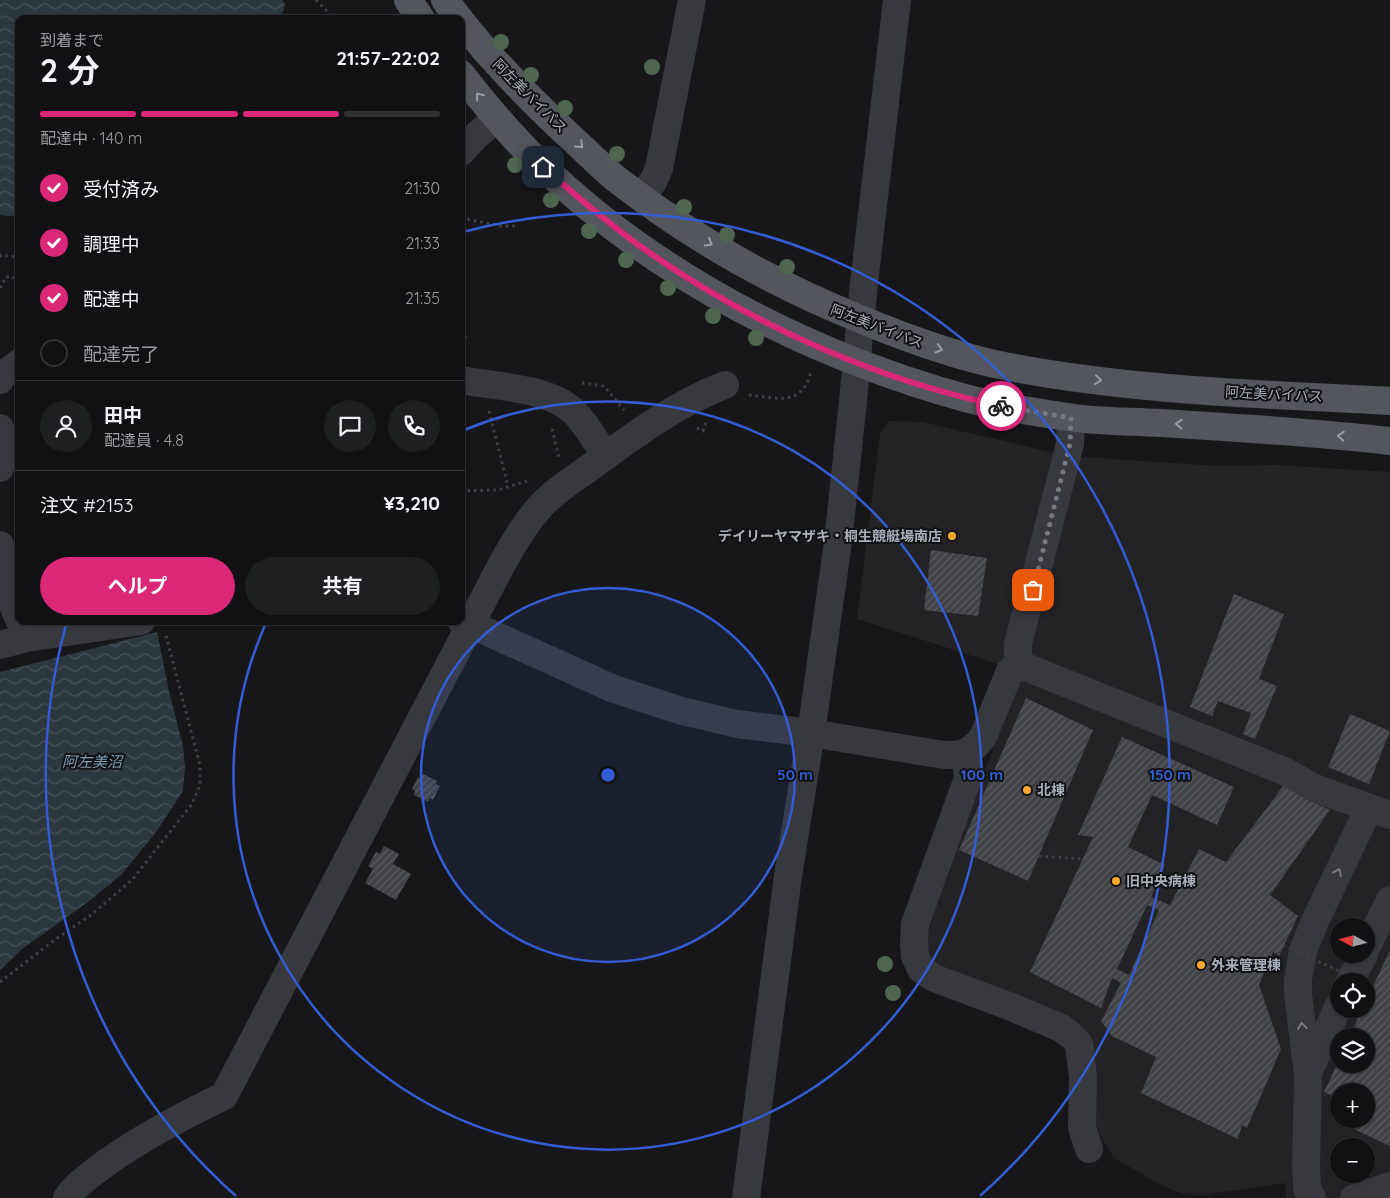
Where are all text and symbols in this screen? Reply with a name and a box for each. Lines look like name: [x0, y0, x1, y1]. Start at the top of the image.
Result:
text: 到着まで: [40, 30, 104, 50]
text: 21:57–22:02: [336, 46, 440, 70]
text: 2 分: [40, 50, 99, 90]
street label: 阿左美バイパス: [489, 55, 571, 137]
one-way arrow: [475, 92, 484, 101]
text: 配達中 · 140 m: [40, 128, 142, 148]
one-way arrow: [574, 139, 583, 148]
pin: [522, 146, 564, 188]
icon: home: [529, 153, 557, 181]
icon: check: [40, 174, 68, 202]
text: 受付済み: [83, 177, 159, 201]
text: 21:30: [404, 178, 440, 198]
icon: check: [40, 229, 68, 257]
text: 調理中: [83, 232, 140, 256]
text: 21:33: [405, 233, 440, 253]
one-way arrow: [703, 237, 712, 247]
icon: check: [40, 284, 68, 312]
text: 配達中: [83, 287, 140, 311]
text: 21:35: [405, 288, 440, 308]
street label: 阿左美バイパス: [828, 300, 926, 352]
text: 配達完了: [83, 342, 159, 366]
one-way arrow: [935, 343, 943, 354]
one-way arrow: [1095, 374, 1103, 385]
courier: [976, 381, 1026, 431]
street label: 阿左美バイパス: [1225, 382, 1323, 406]
icon: bike: [987, 392, 1015, 420]
button: person: [40, 400, 92, 452]
button: chat: [324, 400, 376, 452]
button: phone: [388, 400, 440, 452]
text: 田中: [104, 403, 142, 427]
one-way arrow: [1175, 419, 1183, 430]
text: 配達員 · 4.8: [104, 430, 184, 450]
one-way arrow: [1337, 431, 1345, 442]
text: ¥3,210: [383, 491, 440, 515]
text: 注文 #2153: [40, 493, 133, 517]
place label: デイリーヤマザキ・桐生競艇場南店: [718, 527, 942, 545]
marker: デイリーヤマザキ・桐生競艇場南店: [946, 530, 958, 542]
button: ヘルプ: [40, 557, 235, 615]
button: 共有: [245, 557, 440, 615]
pin: [1012, 569, 1054, 611]
icon: bag: [1019, 576, 1047, 604]
water label: 阿左美沼: [62, 752, 124, 771]
text: 50 m: [777, 765, 813, 784]
text: 100 m: [961, 765, 1003, 784]
text: 150 m: [1149, 765, 1191, 784]
centre of rings: [599, 766, 617, 784]
place label: 北棟: [1037, 781, 1065, 799]
marker: 北棟: [1021, 784, 1033, 796]
one-way arrow: [1332, 868, 1342, 877]
place label: 旧中央病棟: [1126, 872, 1196, 890]
marker: 旧中央病棟: [1110, 875, 1122, 887]
north arrow: [1330, 918, 1375, 962]
map controls: [1330, 918, 1375, 1183]
place label: 外来管理棟: [1211, 956, 1281, 974]
marker: 外来管理棟: [1195, 959, 1207, 971]
button: locate: [1330, 973, 1375, 1018]
one-way arrow: [1297, 1022, 1308, 1030]
button: layers: [1330, 1028, 1375, 1073]
button: +: [1330, 1083, 1375, 1128]
button: −: [1330, 1138, 1375, 1183]

